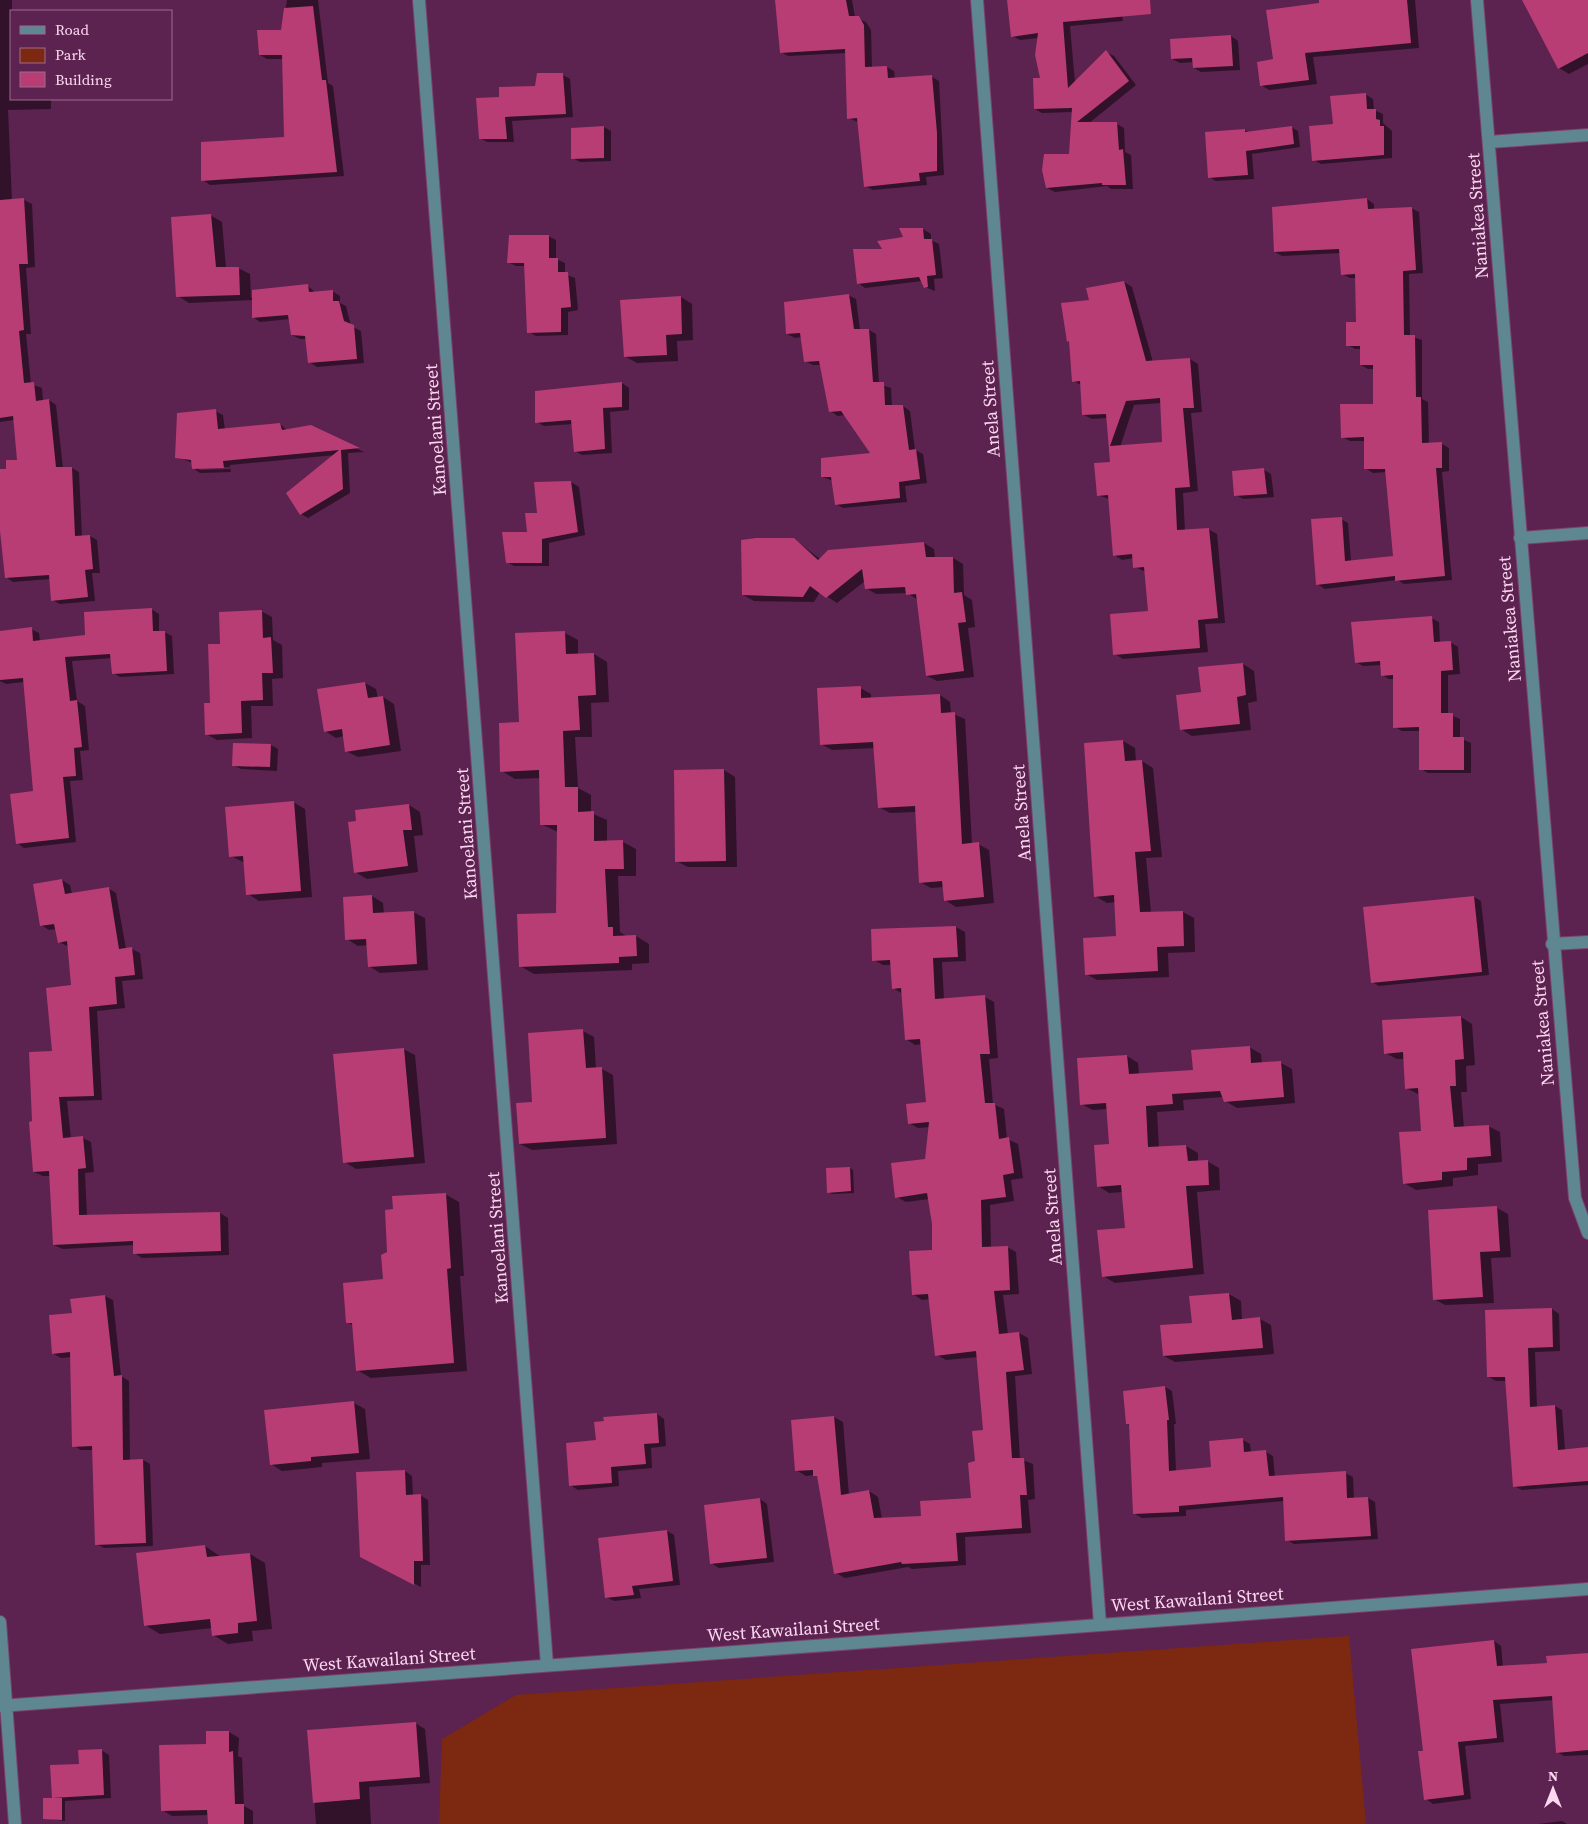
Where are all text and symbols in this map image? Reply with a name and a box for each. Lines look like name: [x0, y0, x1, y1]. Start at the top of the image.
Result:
legend: [10, 10, 172, 100]
text: Road: [55, 19, 89, 40]
text: Park: [55, 44, 87, 65]
text: Building: [55, 69, 112, 90]
street label: Naniakea Street: [1460, 152, 1494, 280]
street label: Anela Street: [974, 360, 1006, 458]
street label: Kanoelani Street: [418, 363, 452, 497]
street label: Naniakea Street: [1491, 555, 1527, 683]
street label: Anela Street: [1005, 764, 1037, 862]
street label: Kanoelani Street: [449, 767, 483, 901]
street label: Naniakea Street: [1524, 959, 1560, 1087]
street label: Anela Street: [1036, 1168, 1068, 1266]
street label: Kanoelani Street: [480, 1171, 514, 1305]
street label: West Kawailani Street: [1110, 1580, 1284, 1618]
street label: West Kawailani Street: [706, 1610, 880, 1648]
street label: West Kawailani Street: [302, 1640, 476, 1678]
north arrow: [1528, 1764, 1578, 1814]
text: N: [1548, 1766, 1558, 1786]

